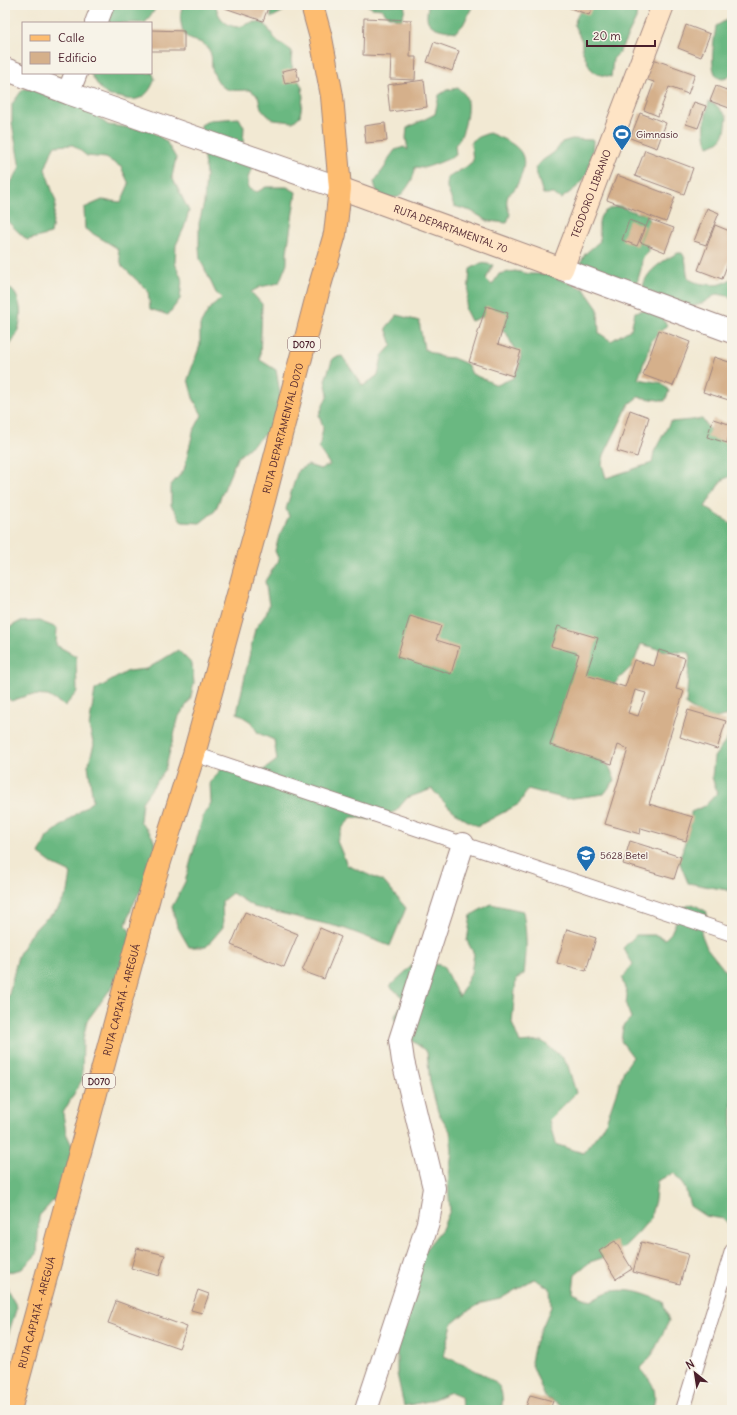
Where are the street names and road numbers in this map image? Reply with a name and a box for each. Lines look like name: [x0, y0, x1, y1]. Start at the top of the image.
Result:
street label: TEODORO LIBRANO: [568, 147, 614, 240]
street label: RUTA DEPARTAMENTAL 70: [392, 202, 510, 255]
road number: D070: [288, 337, 320, 351]
street label: RUTA DEPARTAMENTAL D070: [259, 362, 306, 495]
street label: RUTA CAPIATÁ - AREGUÁ: [100, 942, 143, 1057]
road number: D070: [83, 1074, 115, 1088]
street label: RUTA CAPIATÁ - AREGUÁ: [15, 1255, 58, 1370]

